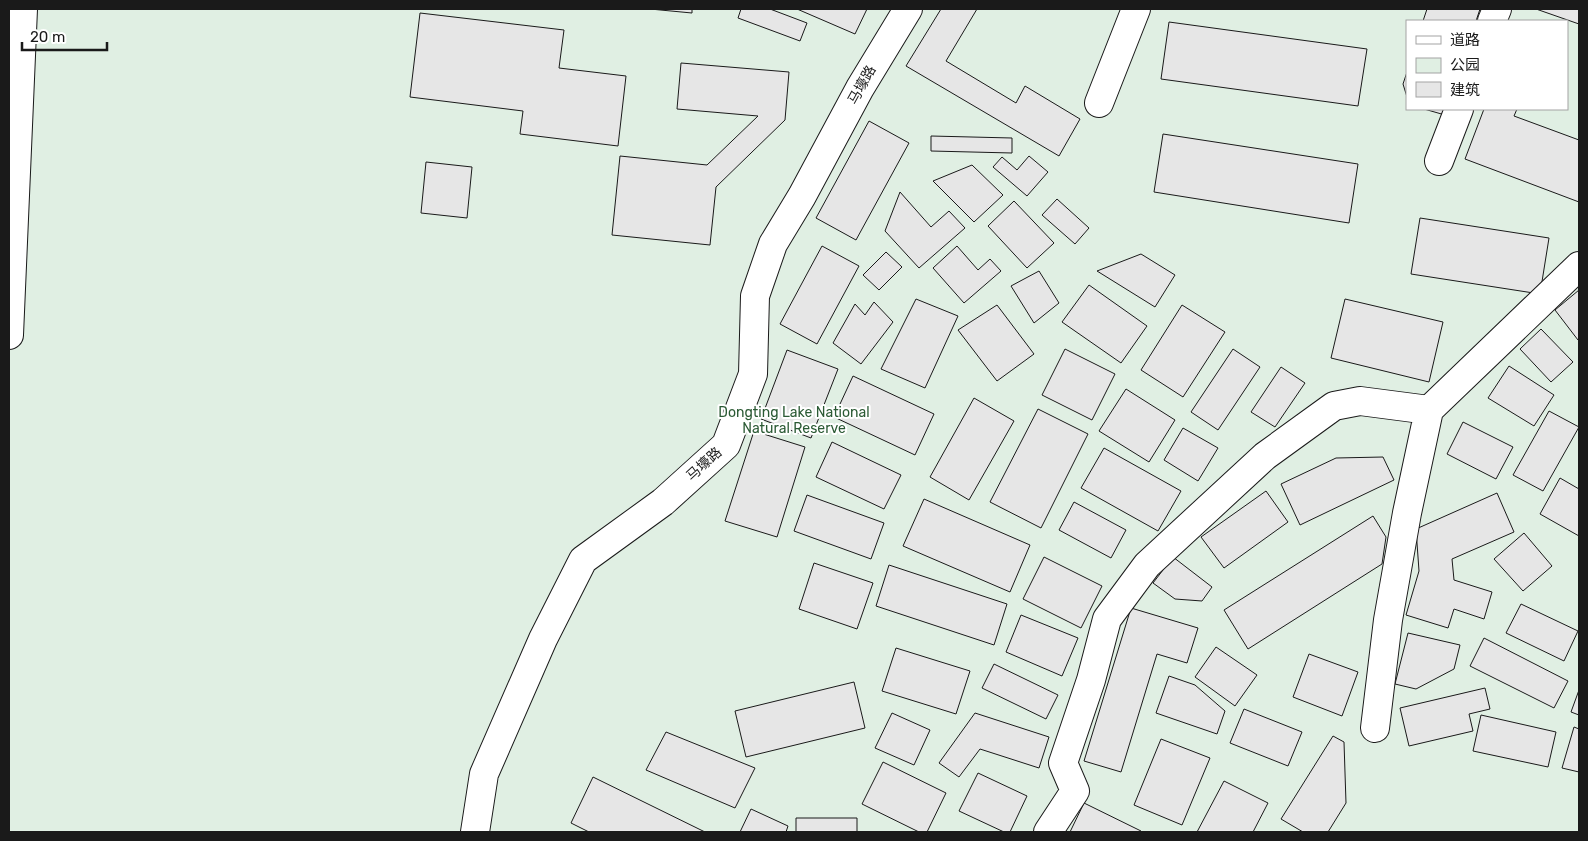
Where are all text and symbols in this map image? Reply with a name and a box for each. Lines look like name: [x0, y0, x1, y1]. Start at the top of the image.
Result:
scale bar: [22, 20, 108, 52]
legend: [1406, 20, 1568, 110]
text: 20 m: [30, 28, 65, 46]
text: 道路: [1450, 31, 1480, 49]
text: 公园: [1450, 56, 1480, 74]
street label: 马壕路: [844, 63, 880, 107]
text: 建筑: [1450, 81, 1480, 99]
park label: Dongting Lake National Natural Reserve: [718, 404, 870, 437]
street label: 马壕路: [683, 444, 725, 484]

